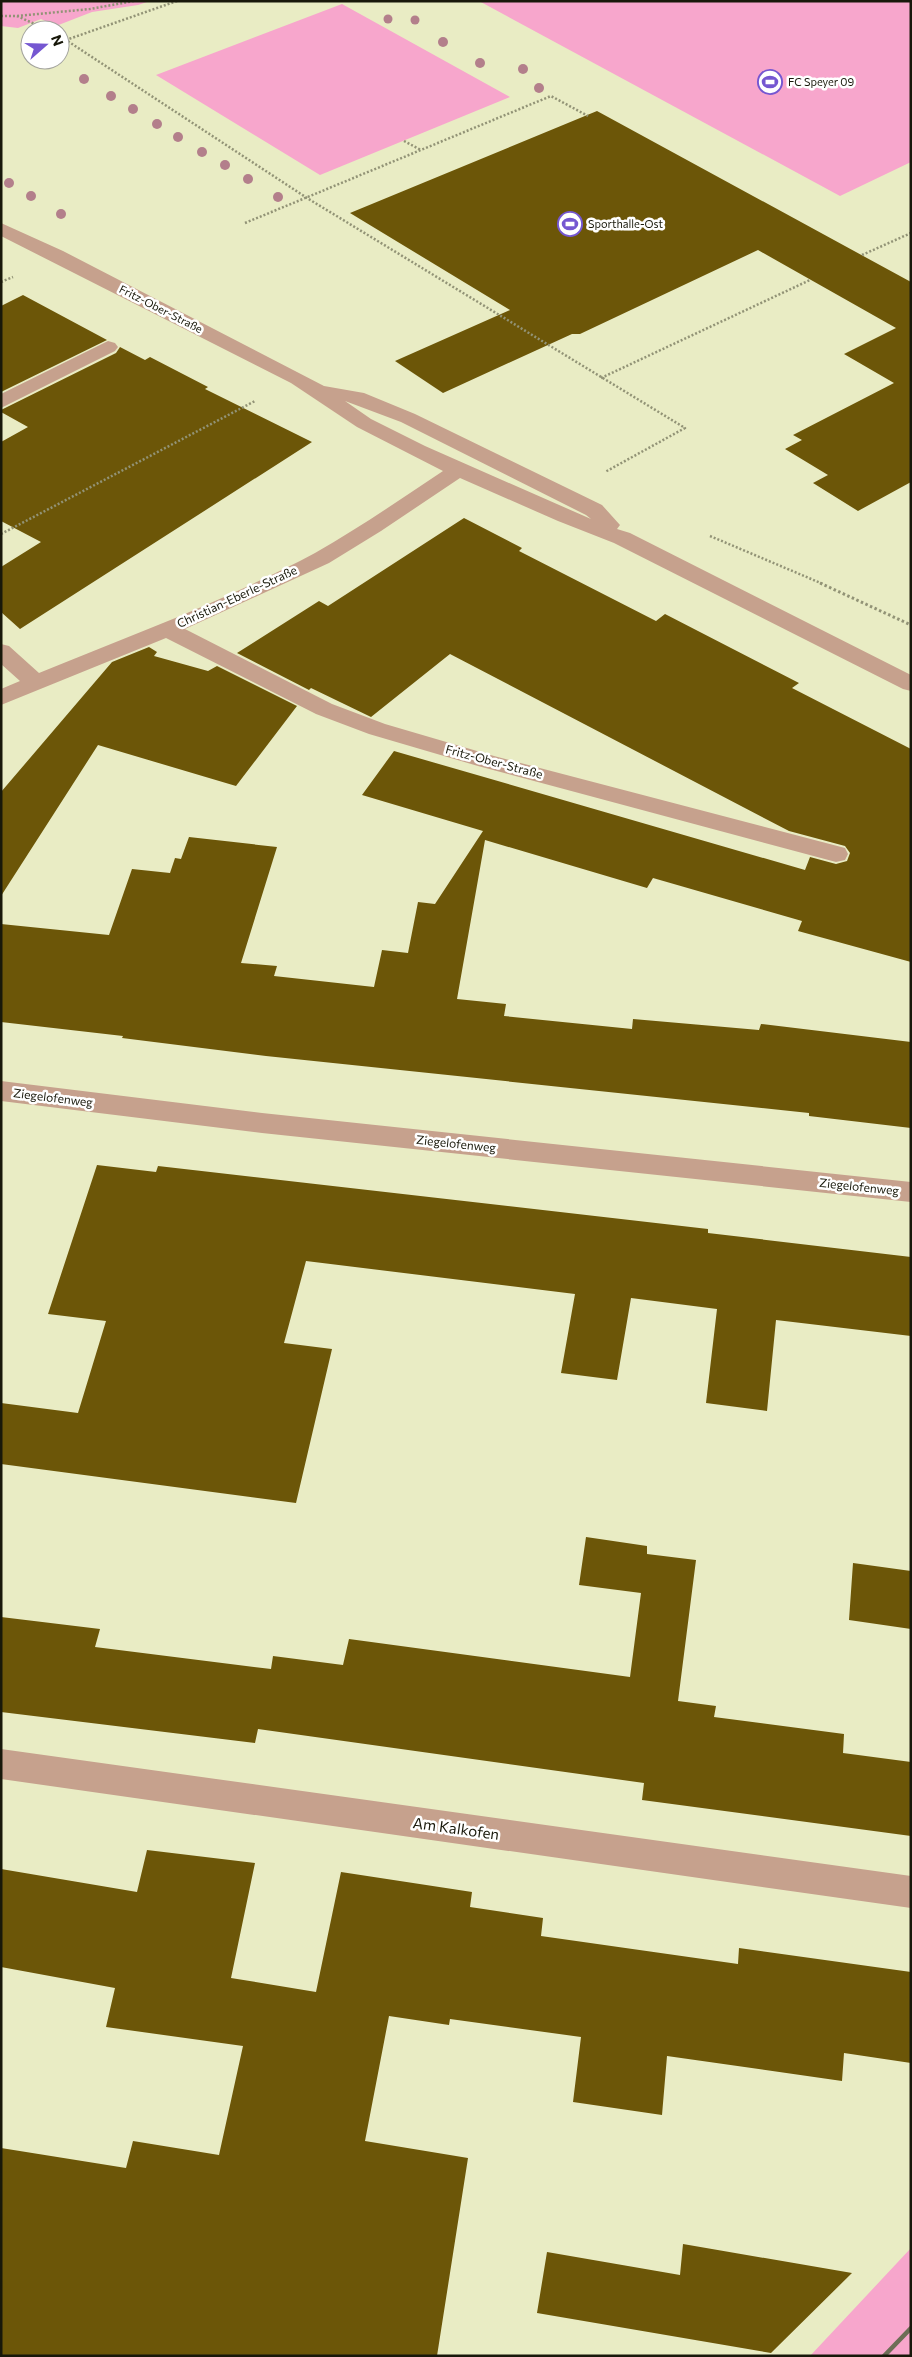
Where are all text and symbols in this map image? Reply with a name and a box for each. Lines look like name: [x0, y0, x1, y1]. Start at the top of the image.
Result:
north arrow: [20, 20, 70, 70]
text: N: [48, 33, 67, 48]
sports icon: FC Speyer 09: [757, 69, 783, 95]
place label: FC Speyer 09: [788, 75, 855, 88]
sports icon: Sporthalle-Ost: [557, 211, 583, 237]
place label: Sporthalle-Ost: [588, 217, 663, 230]
street label: Fritz-Ober-Straße: [117, 282, 205, 335]
street label: Christian-Eberle-Straße: [174, 562, 299, 630]
street label: Fritz-Ober-Straße: [444, 741, 544, 781]
street label: Ziegelofenweg: [13, 1085, 94, 1109]
street label: Ziegelofenweg: [416, 1132, 497, 1154]
street label: Ziegelofenweg: [819, 1175, 900, 1197]
street label: Am Kalkofen: [412, 1813, 500, 1843]

